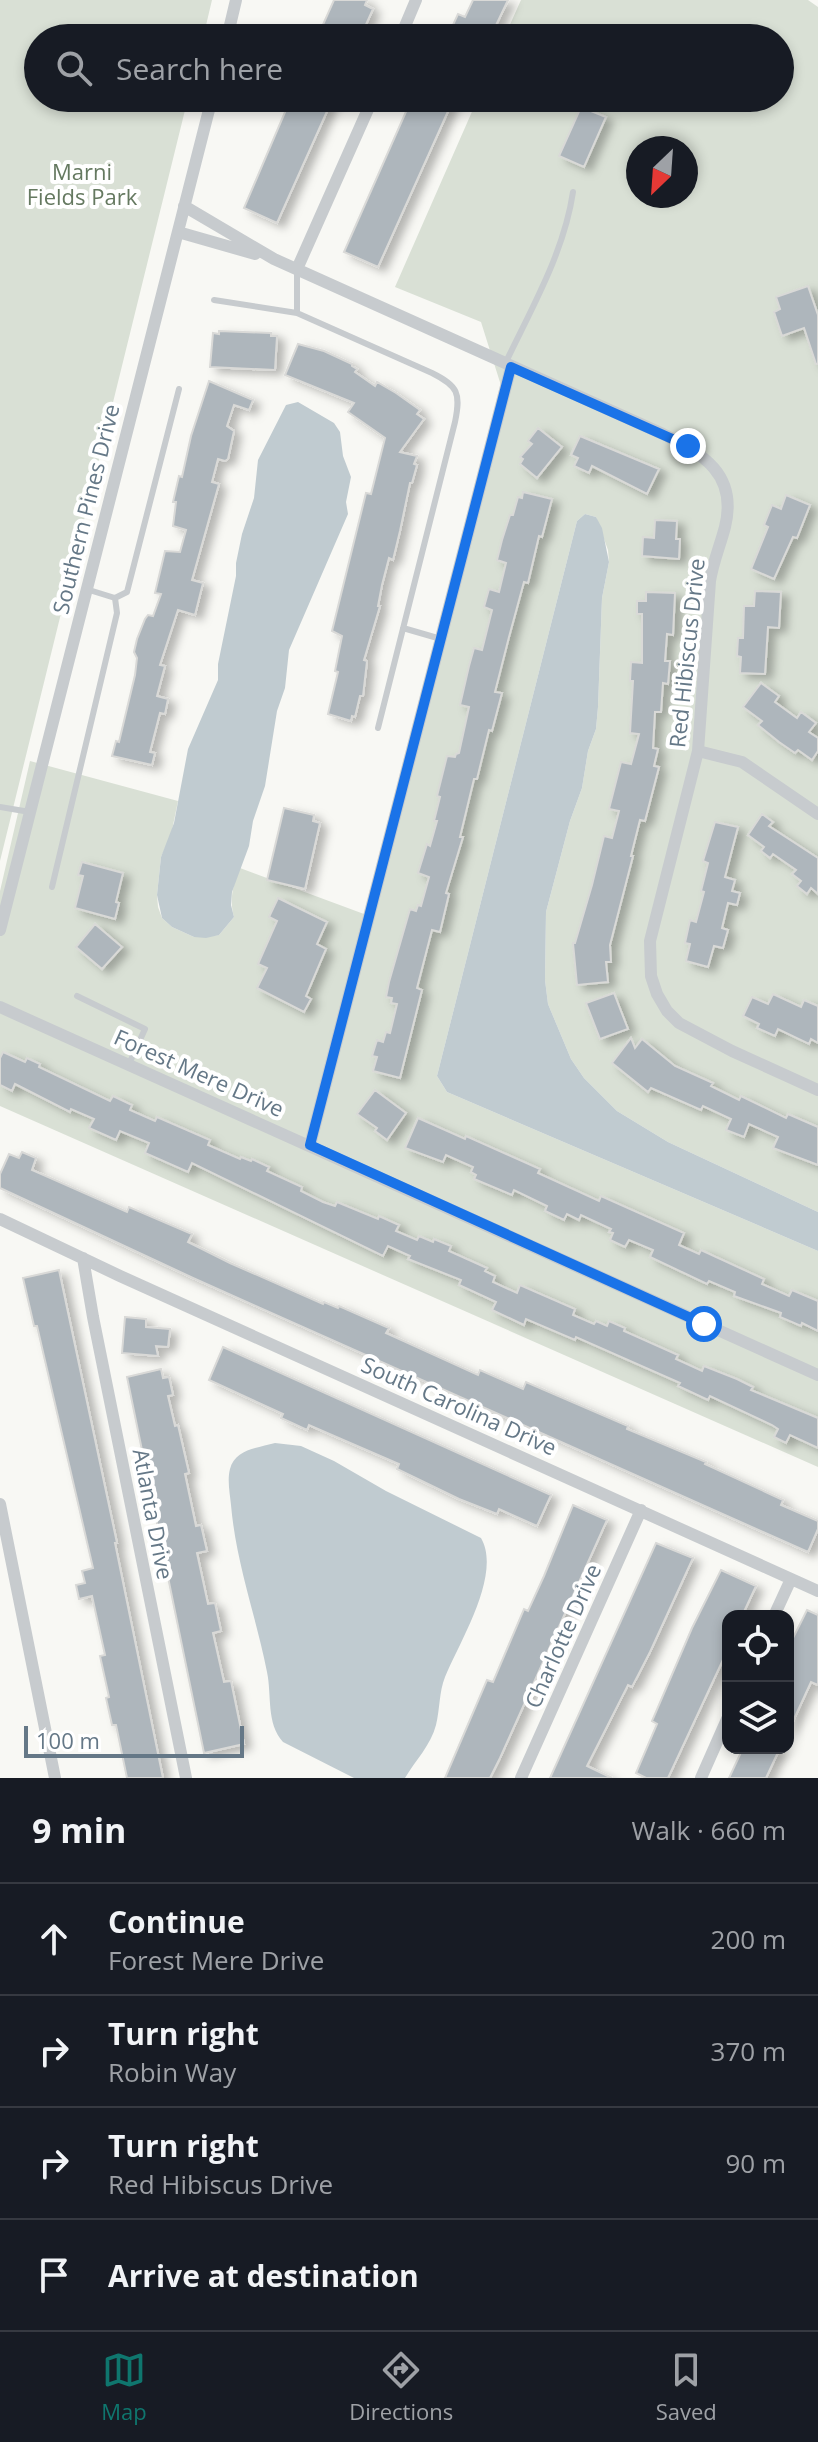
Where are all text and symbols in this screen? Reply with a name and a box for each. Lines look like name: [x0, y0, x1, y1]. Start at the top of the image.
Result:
search box: [24, 24, 794, 112]
icon: search: [52, 46, 96, 90]
text: Search here: [116, 48, 283, 89]
north arrow: [626, 136, 698, 208]
park label: Marni Fields Park: [27, 156, 138, 211]
street label: Southern Pines Drive: [44, 401, 126, 617]
route end: [670, 428, 706, 464]
street label: Red Hibiscus Drive: [661, 557, 711, 749]
street label: Forest Mere Drive: [110, 1021, 289, 1123]
route start: [686, 1306, 722, 1342]
street label: South Carolina Drive: [357, 1349, 562, 1462]
street label: Atlanta Drive: [127, 1446, 181, 1582]
street label: Charlotte Drive: [517, 1559, 607, 1712]
map controls: [722, 1610, 794, 1754]
button: locate: [722, 1610, 794, 1682]
button: layers: [722, 1682, 794, 1754]
scale bar: [24, 1722, 244, 1758]
text: 100 m: [36, 1725, 100, 1755]
text: 9 min: [32, 1807, 126, 1853]
text: Walk · 660 m: [632, 1812, 786, 1848]
text: Continue: [108, 1901, 245, 1942]
icon: ahead: [32, 1917, 76, 1961]
text: 200 m: [711, 1921, 786, 1957]
text: Forest Mere Drive: [108, 1942, 324, 1978]
text: Turn right: [108, 2013, 259, 2054]
icon: right: [32, 2029, 76, 2073]
text: 370 m: [711, 2033, 786, 2069]
text: Robin Way: [108, 2054, 236, 2090]
text: Turn right: [108, 2125, 259, 2166]
icon: right: [32, 2141, 76, 2185]
text: 90 m: [725, 2145, 786, 2181]
text: Red Hibiscus Drive: [108, 2166, 333, 2202]
icon: arrive: [32, 2253, 76, 2297]
text: Arrive at destination: [108, 2255, 419, 2296]
tab: Map: [101, 2348, 147, 2426]
tab: Directions: [349, 2348, 453, 2426]
tab: Saved: [656, 2348, 717, 2426]

